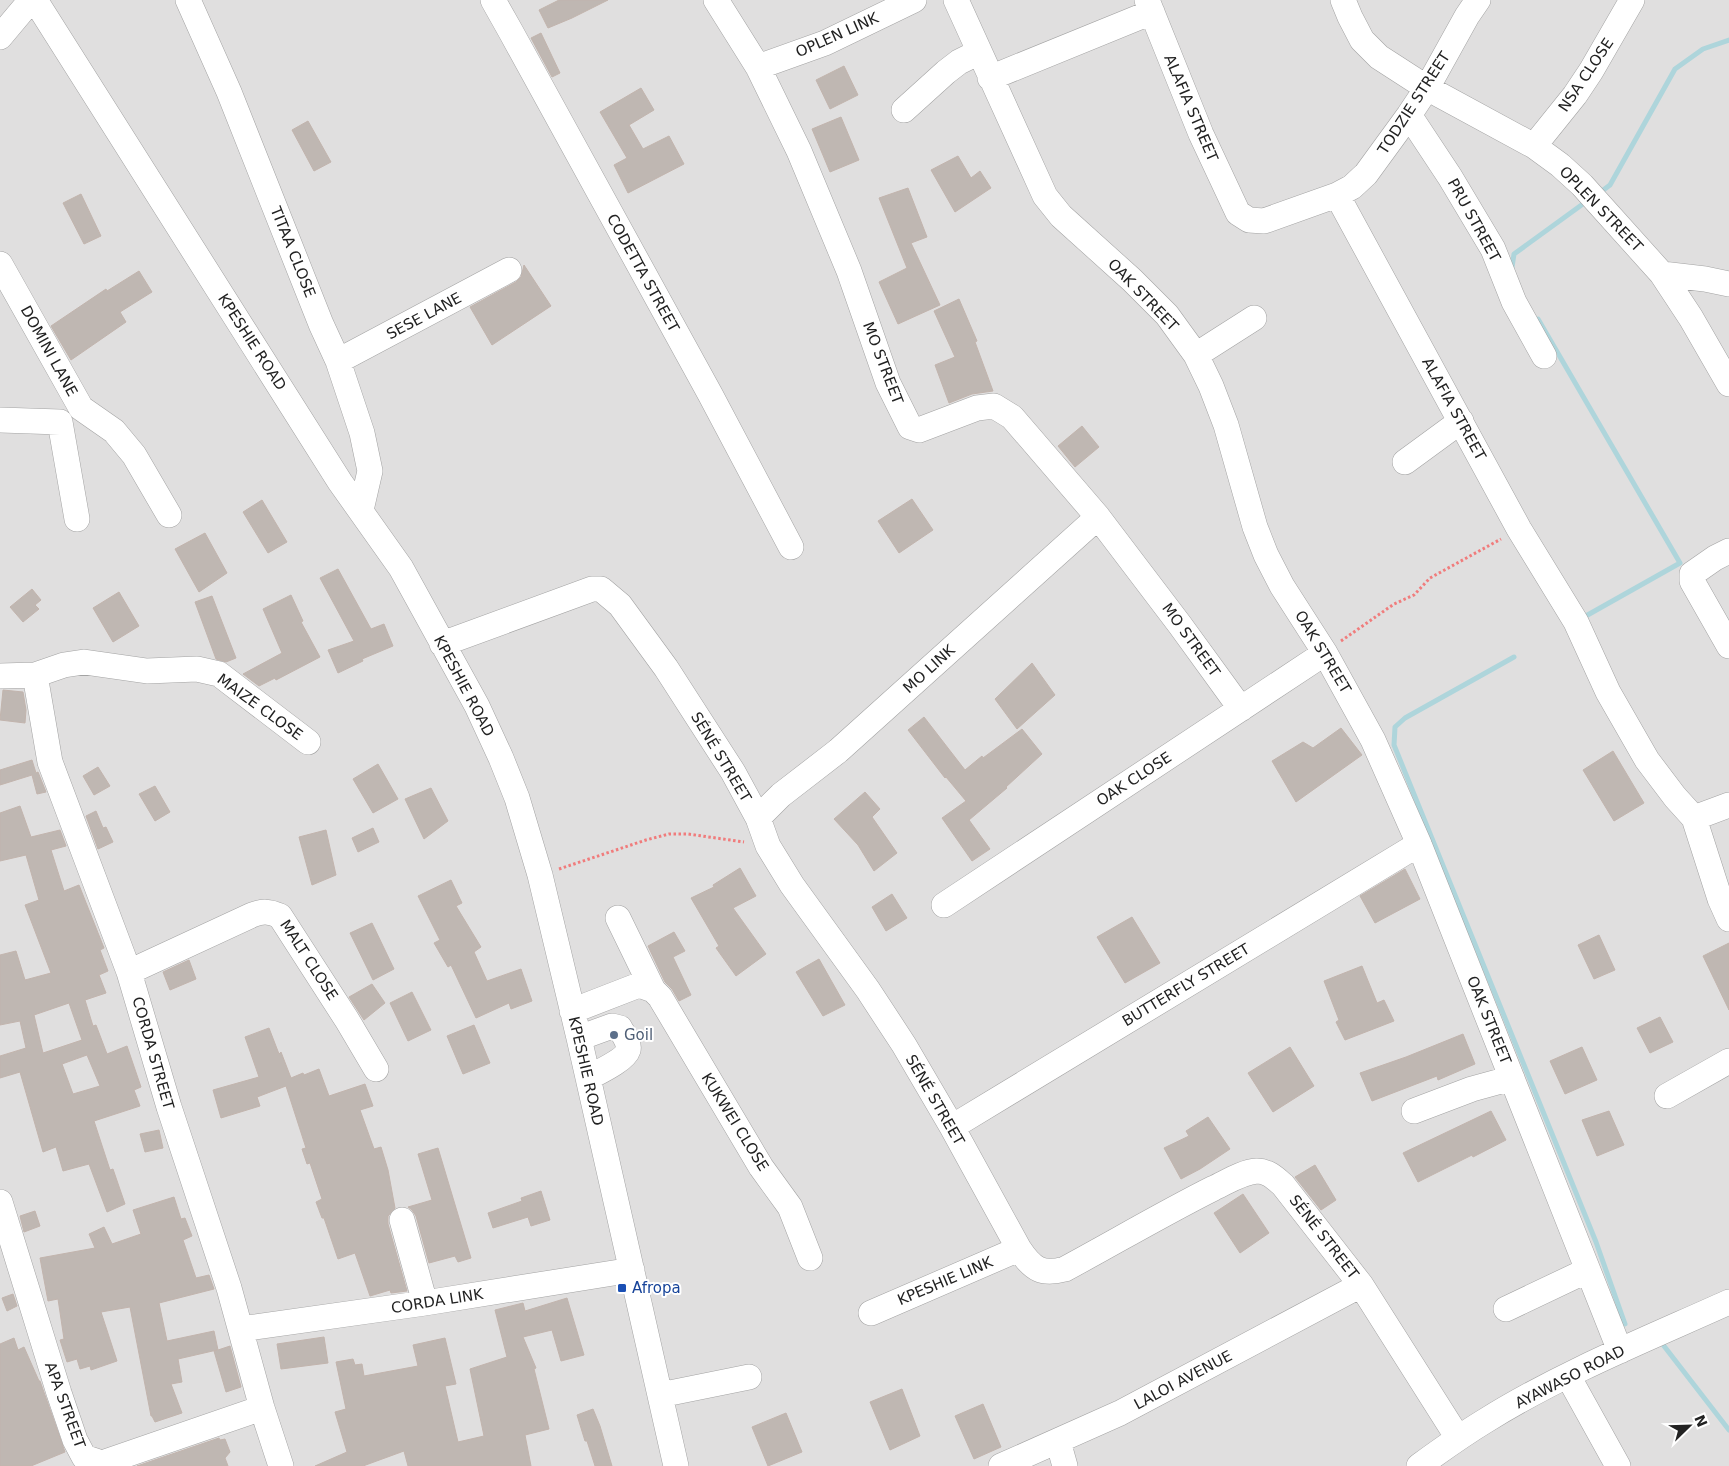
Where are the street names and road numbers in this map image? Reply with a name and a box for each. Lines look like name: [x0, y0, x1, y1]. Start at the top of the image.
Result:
street label: OPLEN LINK: [793, 8, 882, 61]
street label: NSA CLOSE: [1555, 35, 1617, 115]
street label: TODZIE STREET: [1374, 48, 1454, 159]
street label: ALAFIA STREET: [1160, 52, 1222, 165]
street label: OPLEN STREET: [1556, 162, 1647, 256]
street label: PRU STREET: [1444, 175, 1505, 266]
street label: TITAA CLOSE: [266, 203, 319, 300]
street label: CODETTA STREET: [603, 211, 683, 336]
street label: OAK STREET: [1104, 255, 1183, 336]
street label: SESE LANE: [383, 289, 465, 343]
street label: KPESHIE ROAD: [214, 290, 290, 394]
street label: DOMINI LANE: [17, 303, 81, 399]
street label: MO STREET: [859, 319, 907, 407]
street label: ALAFIA STREET: [1418, 355, 1490, 464]
street label: MO STREET: [1158, 600, 1224, 681]
street label: OAK STREET: [1291, 607, 1355, 697]
street label: KPESHIE ROAD: [430, 633, 498, 739]
street label: MO LINK: [899, 640, 959, 697]
street label: MAIZE CLOSE: [214, 670, 306, 744]
street label: SÉNÉ STREET: [687, 708, 756, 806]
street label: OAK CLOSE: [1093, 748, 1175, 810]
street label: MALT CLOSE: [276, 916, 342, 1004]
street label: BUTTERFLY STREET: [1119, 939, 1254, 1030]
street label: OAK STREET: [1463, 973, 1515, 1068]
street label: CORDA STREET: [128, 995, 178, 1112]
street label: KPESHIE ROAD: [565, 1015, 607, 1127]
street label: SÉNÉ STREET: [902, 1051, 969, 1149]
street label: KUKWEI CLOSE: [698, 1070, 772, 1174]
street label: SÉNÉ STREET: [1286, 1191, 1364, 1283]
street label: KPESHIE LINK: [895, 1252, 996, 1309]
street label: CORDA LINK: [390, 1285, 485, 1317]
street label: AYAWASO ROAD: [1512, 1342, 1628, 1412]
street label: LALOI AVENUE: [1131, 1347, 1235, 1413]
street label: APA STREET: [41, 1359, 89, 1451]

